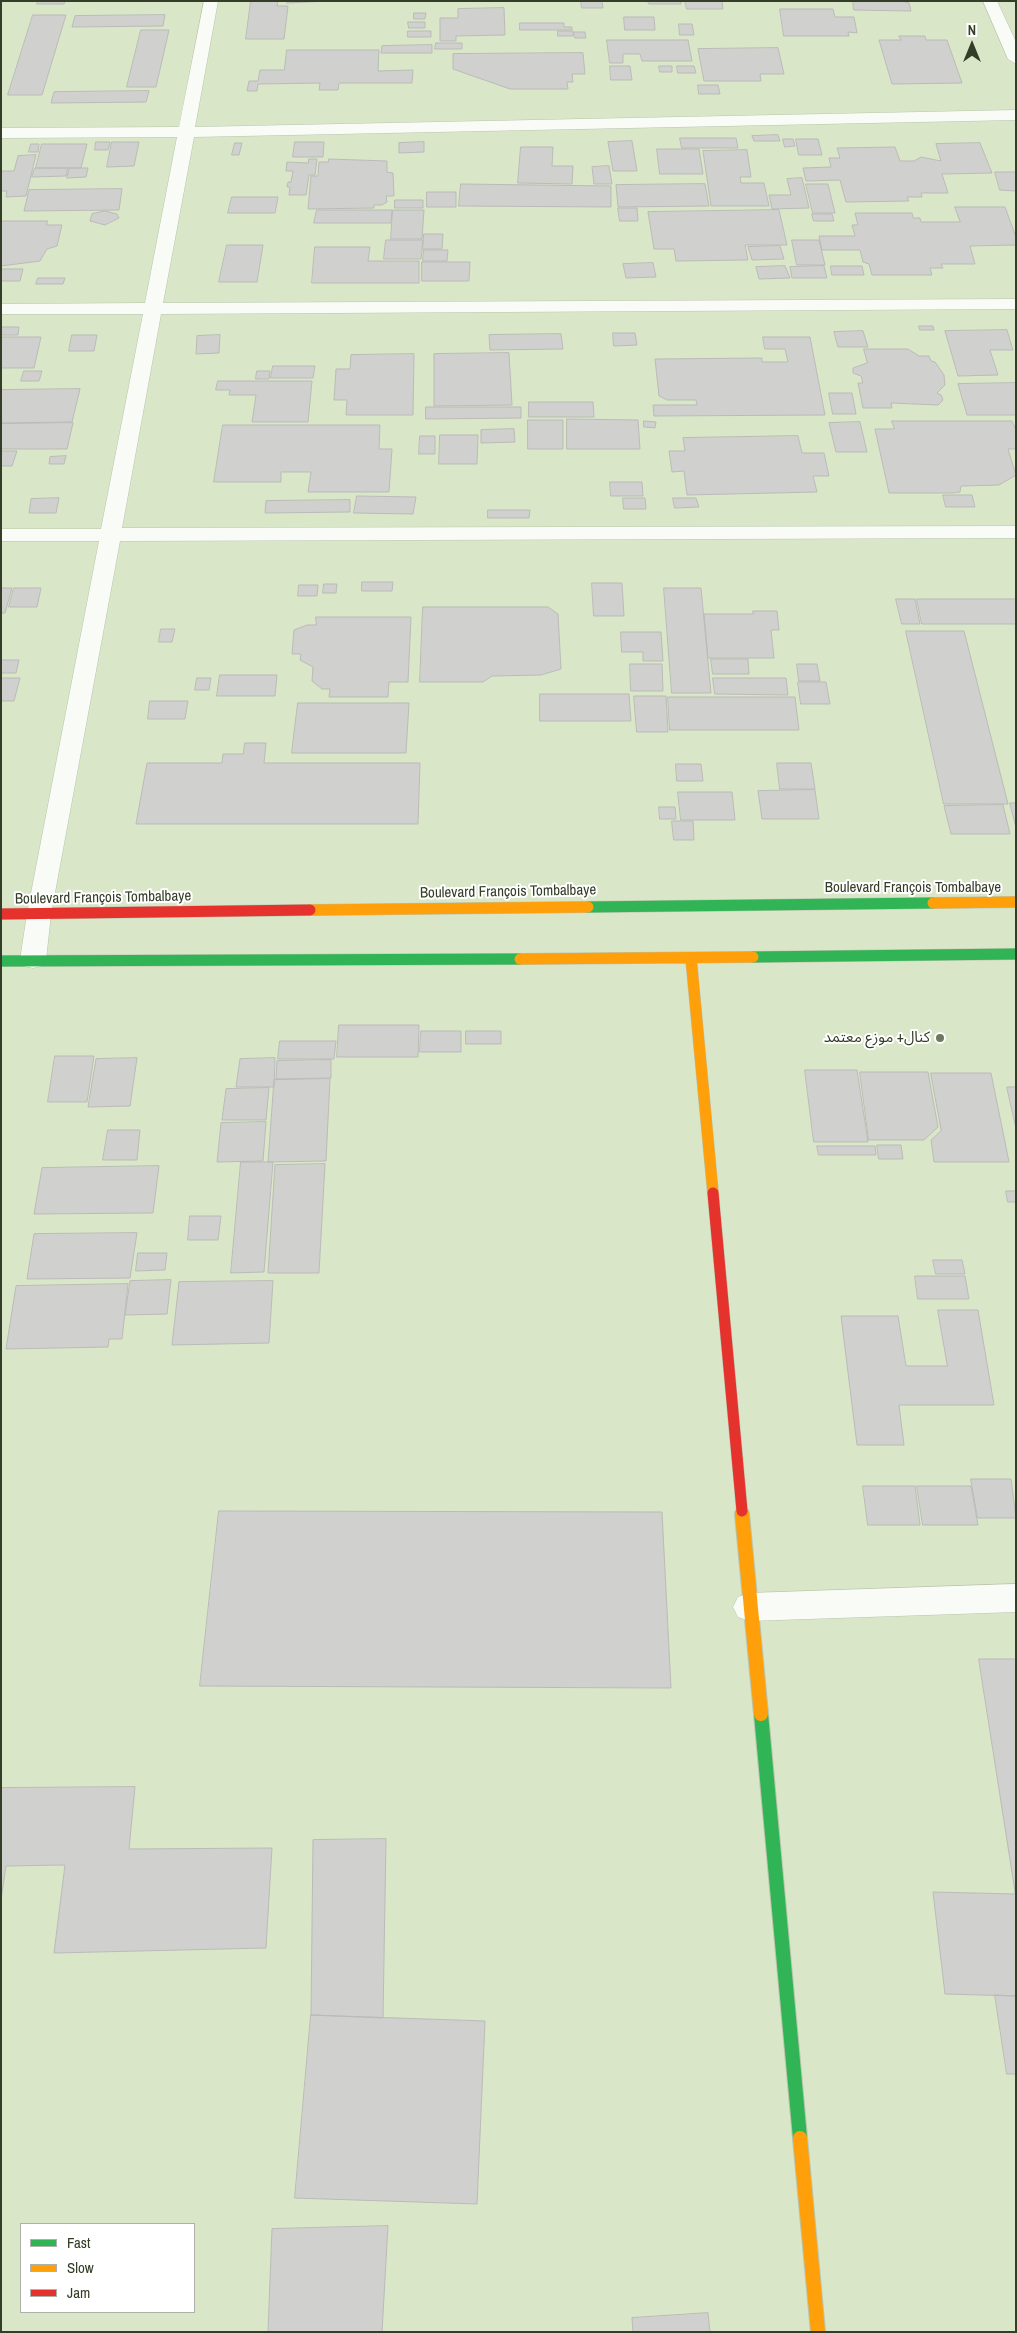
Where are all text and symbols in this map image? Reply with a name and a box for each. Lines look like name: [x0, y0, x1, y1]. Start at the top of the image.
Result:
north arrow: [947, 20, 997, 70]
text: N: [968, 21, 976, 39]
street label: Boulevard François Tombalbaye: [825, 879, 1001, 897]
street label: Boulevard François Tombalbaye: [420, 881, 596, 903]
street label: Boulevard François Tombalbaye: [15, 887, 191, 909]
place label: كنال+ موزع معتمد: [824, 1029, 930, 1047]
marker: كنال+ موزع معتمد: [934, 1032, 946, 1044]
legend: [20, 2223, 195, 2313]
text: Fast: [67, 2232, 90, 2253]
text: Slow: [67, 2257, 94, 2278]
text: Jam: [67, 2282, 90, 2303]

